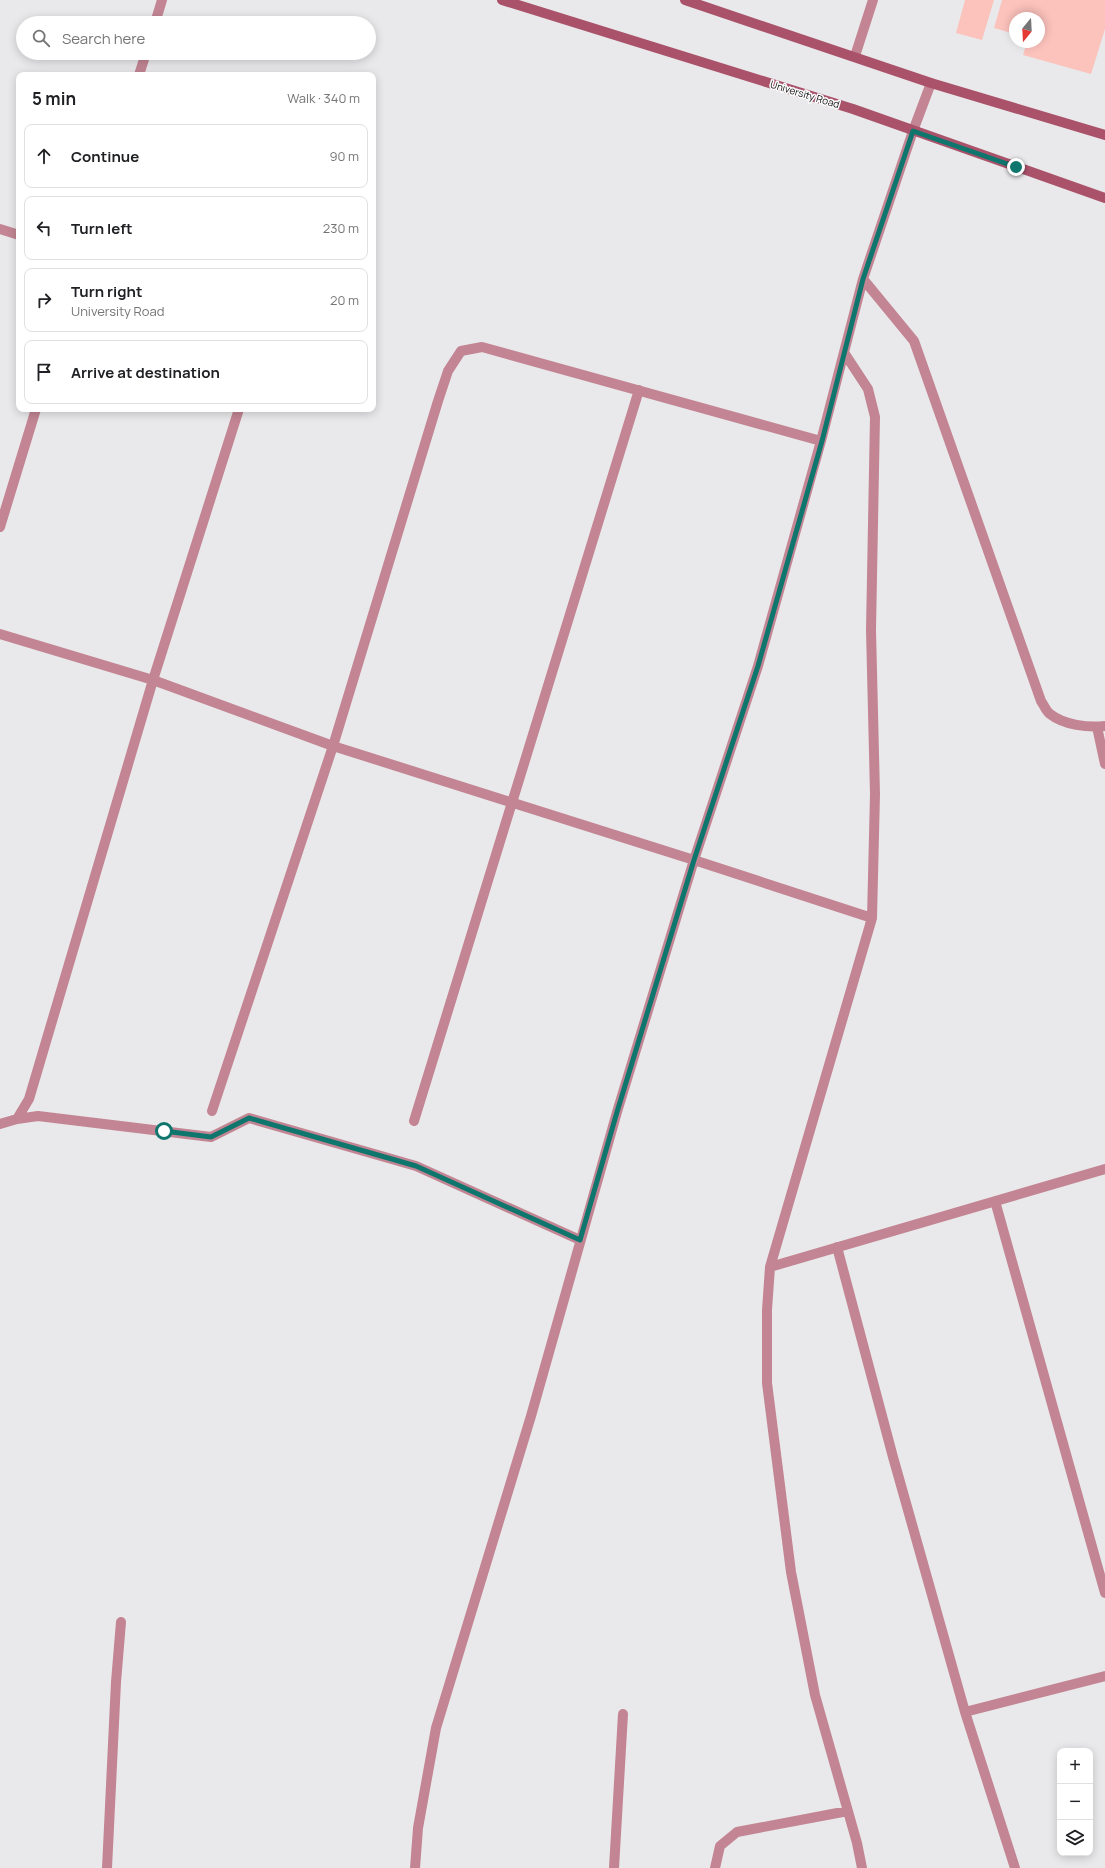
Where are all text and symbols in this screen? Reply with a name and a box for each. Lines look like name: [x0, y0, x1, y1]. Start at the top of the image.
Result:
north arrow: [1009, 12, 1045, 48]
search box: [16, 16, 376, 60]
icon: search: [30, 27, 52, 49]
text: Search here: [62, 28, 145, 49]
street label: University Road: [769, 77, 841, 111]
text: 5 min: [32, 87, 76, 110]
text: Walk · 340 m: [287, 89, 360, 107]
icon: ahead: [33, 145, 55, 167]
text: Continue: [71, 146, 139, 167]
text: 90 m: [329, 147, 359, 165]
route end: [1007, 158, 1025, 176]
icon: left: [33, 217, 55, 239]
text: Turn left: [71, 218, 133, 239]
text: 230 m: [323, 219, 359, 237]
text: Turn right: [71, 281, 142, 302]
icon: right: [33, 289, 55, 311]
text: 20 m: [330, 291, 359, 309]
text: University Road: [71, 302, 164, 320]
icon: arrive: [33, 361, 55, 383]
text: Arrive at destination: [71, 362, 220, 383]
route start: [155, 1122, 173, 1140]
map controls: [1057, 1748, 1093, 1856]
button: +: [1057, 1748, 1093, 1784]
button: −: [1057, 1784, 1093, 1820]
button: layers: [1057, 1820, 1093, 1856]

